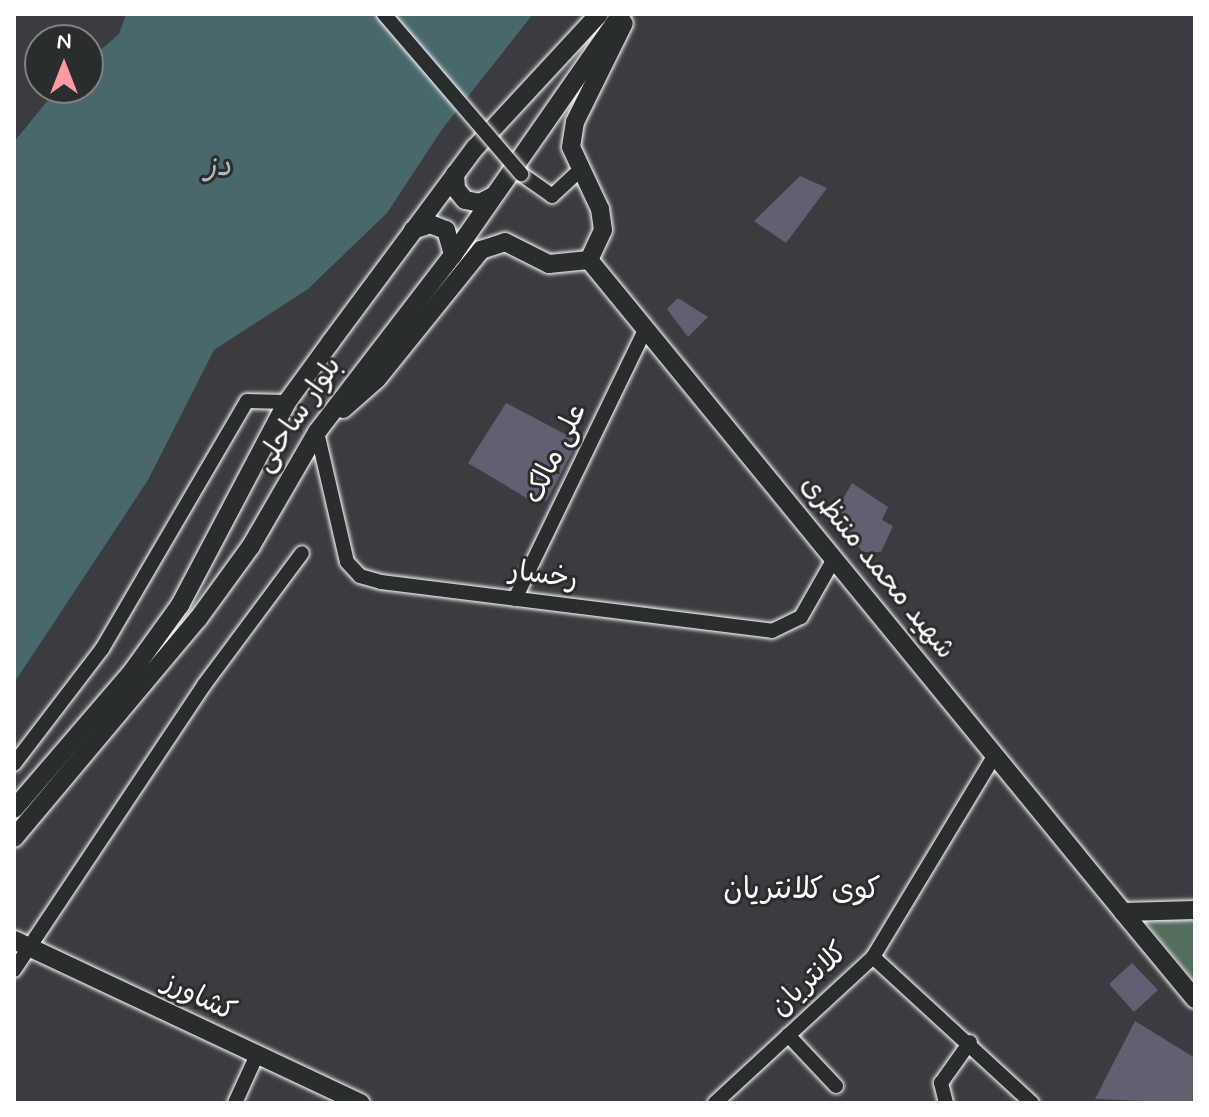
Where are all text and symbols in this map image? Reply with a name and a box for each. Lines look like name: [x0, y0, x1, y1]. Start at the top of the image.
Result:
north arrow: [24, 24, 104, 104]
text: N: [57, 28, 71, 56]
water label: دز: [205, 149, 231, 185]
street label: بلوار ساحلی: [248, 351, 350, 479]
street label: علی مالک: [517, 398, 595, 510]
street label: شهید محمد منتظری: [793, 469, 961, 667]
street label: رخسار: [506, 555, 580, 597]
district label: کوی کلانتریان: [723, 872, 881, 908]
street label: کلانتریان: [764, 936, 856, 1024]
street label: کشاورز: [157, 966, 241, 1030]

